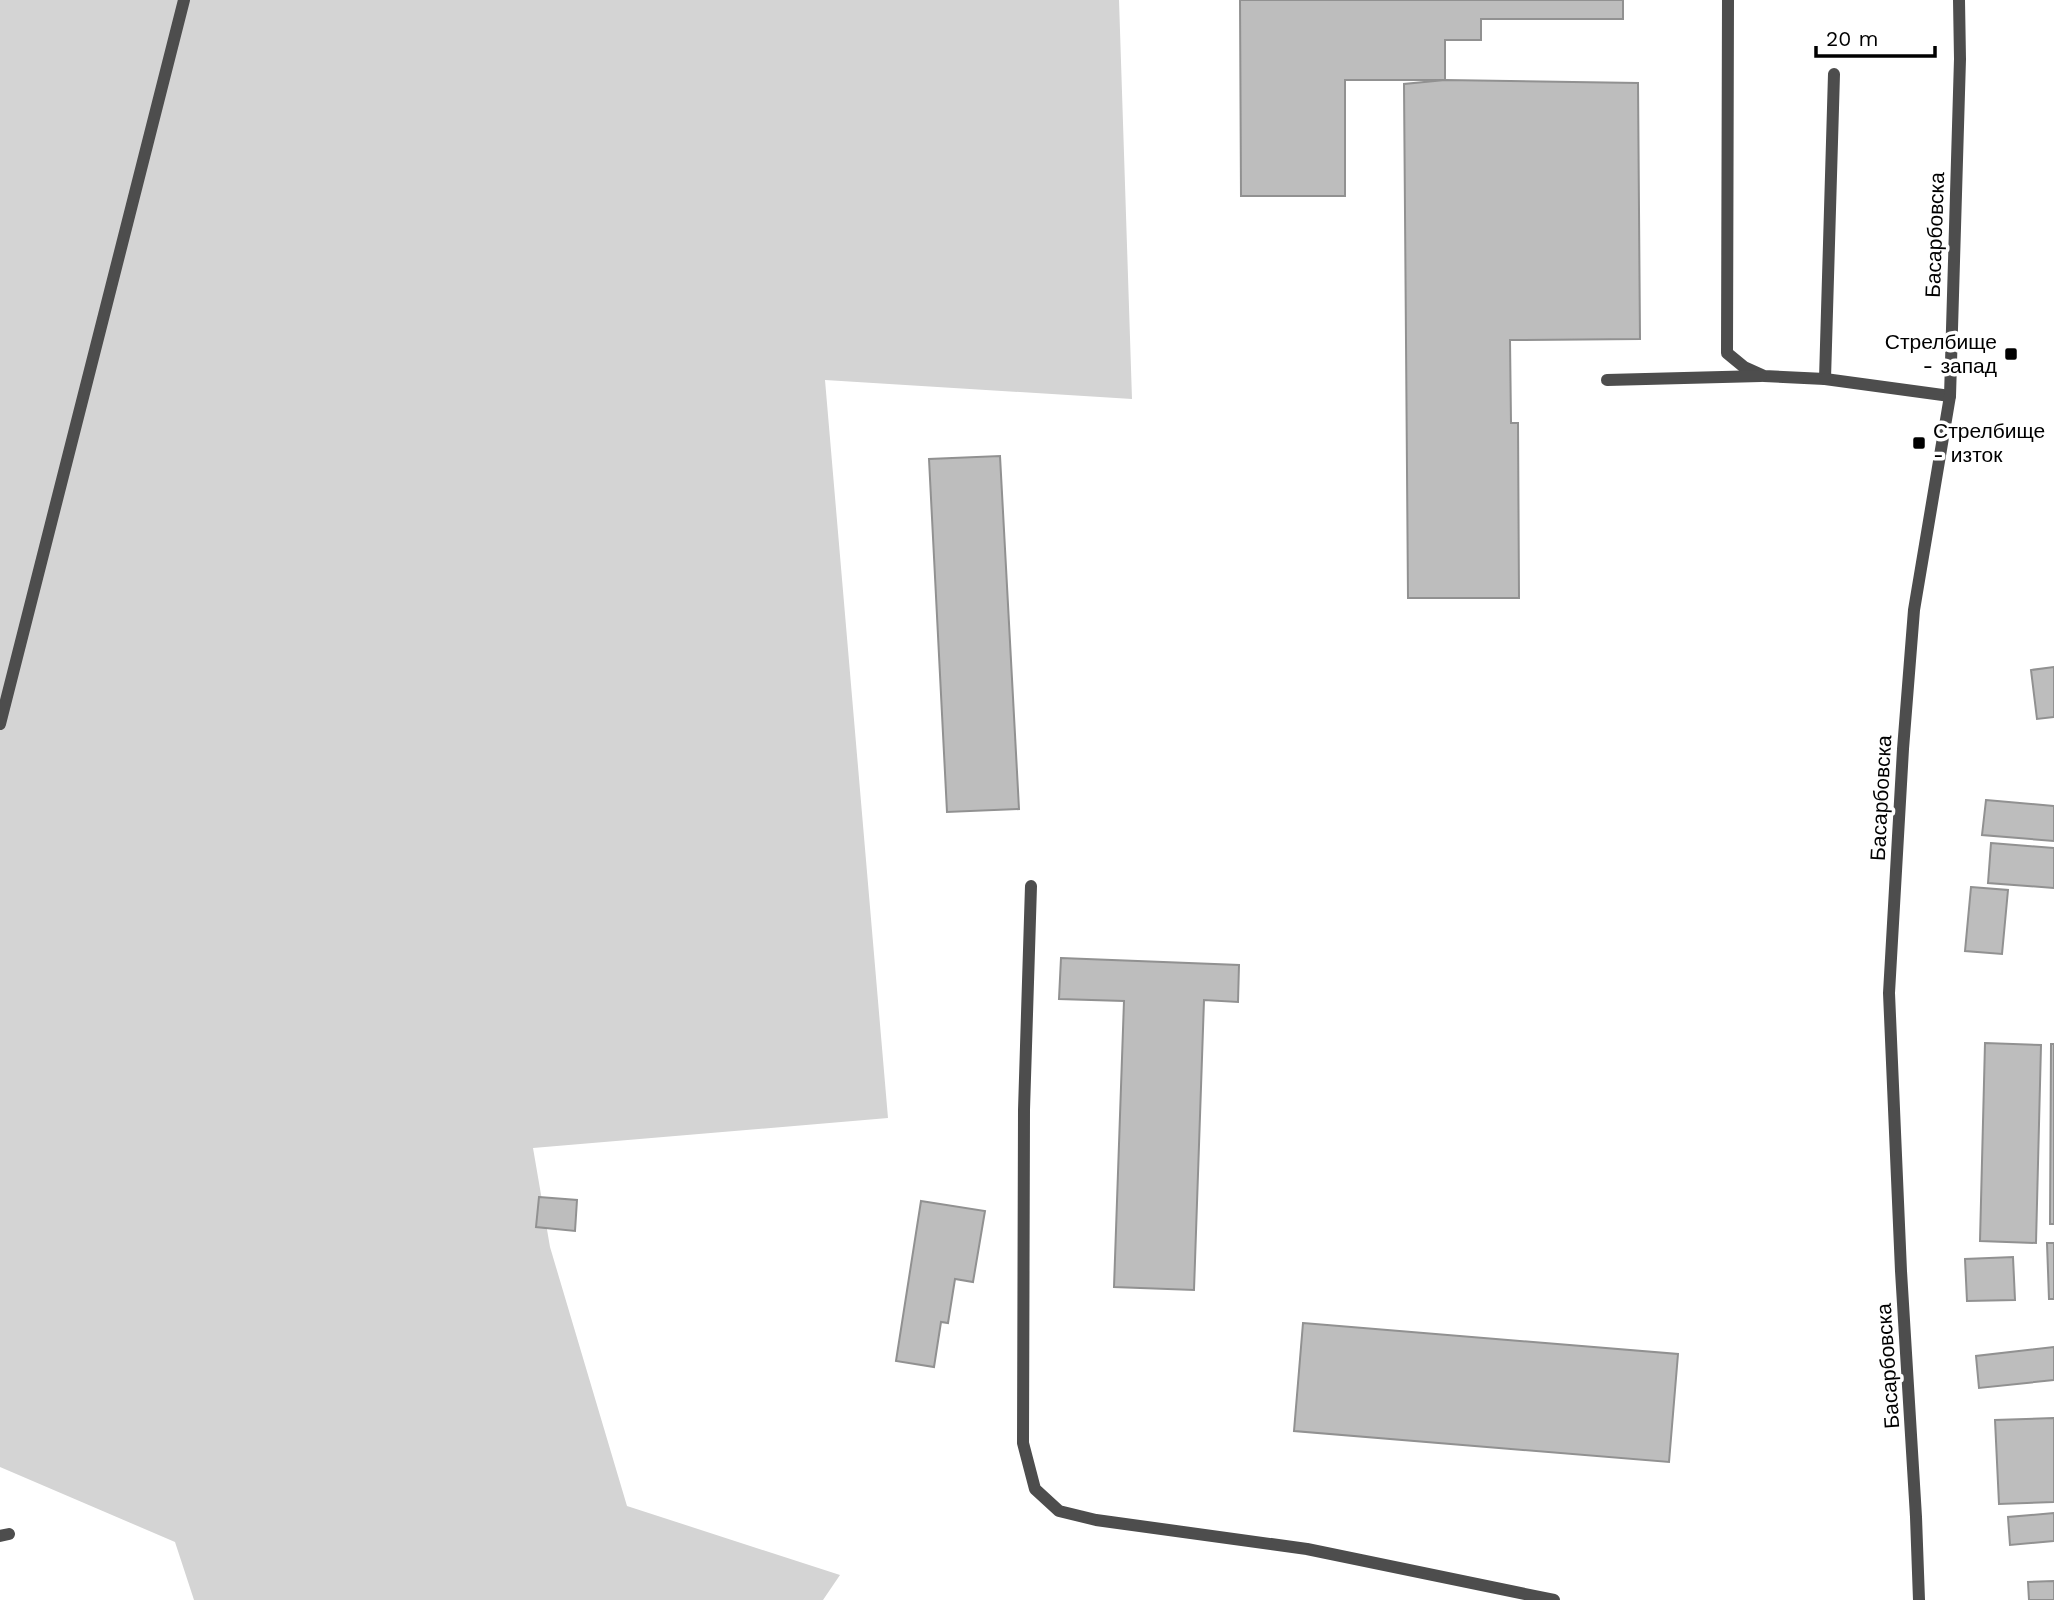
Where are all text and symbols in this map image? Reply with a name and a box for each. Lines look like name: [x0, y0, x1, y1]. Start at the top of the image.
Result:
scale bar: [1816, 14, 1935, 58]
text: 20 m: [1826, 26, 1878, 51]
street label: Басарбовска: [1920, 171, 1949, 298]
place label: Стрелбище - запад: [1885, 329, 1997, 378]
marker: Стрелбище - запад: [2003, 346, 2019, 362]
place label: Стрелбище - изток: [1933, 418, 2045, 467]
marker: Стрелбище - изток: [1911, 435, 1927, 451]
street label: Басарбовска: [1865, 734, 1896, 861]
street label: Басарбовска: [1871, 1302, 1904, 1430]

